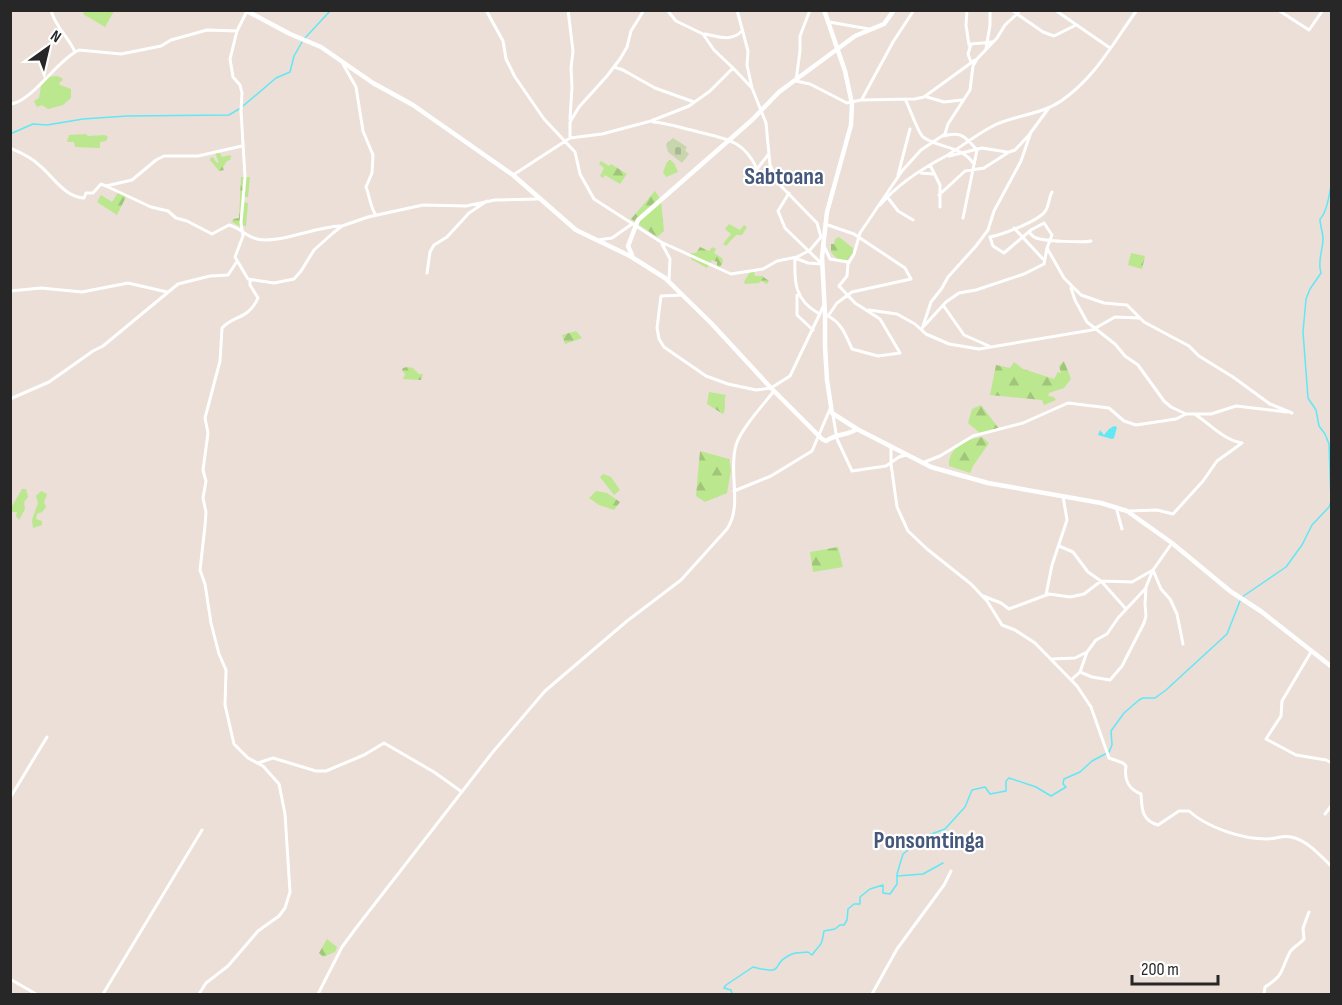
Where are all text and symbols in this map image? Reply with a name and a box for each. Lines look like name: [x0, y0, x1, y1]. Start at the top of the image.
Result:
north arrow: [18, 18, 78, 78]
text: N: [47, 27, 64, 47]
district label: Sabtoana: [744, 162, 824, 191]
district label: Ponsomtinga: [874, 826, 984, 855]
scale bar: [1132, 948, 1218, 986]
text: 200 m: [1141, 959, 1179, 980]

